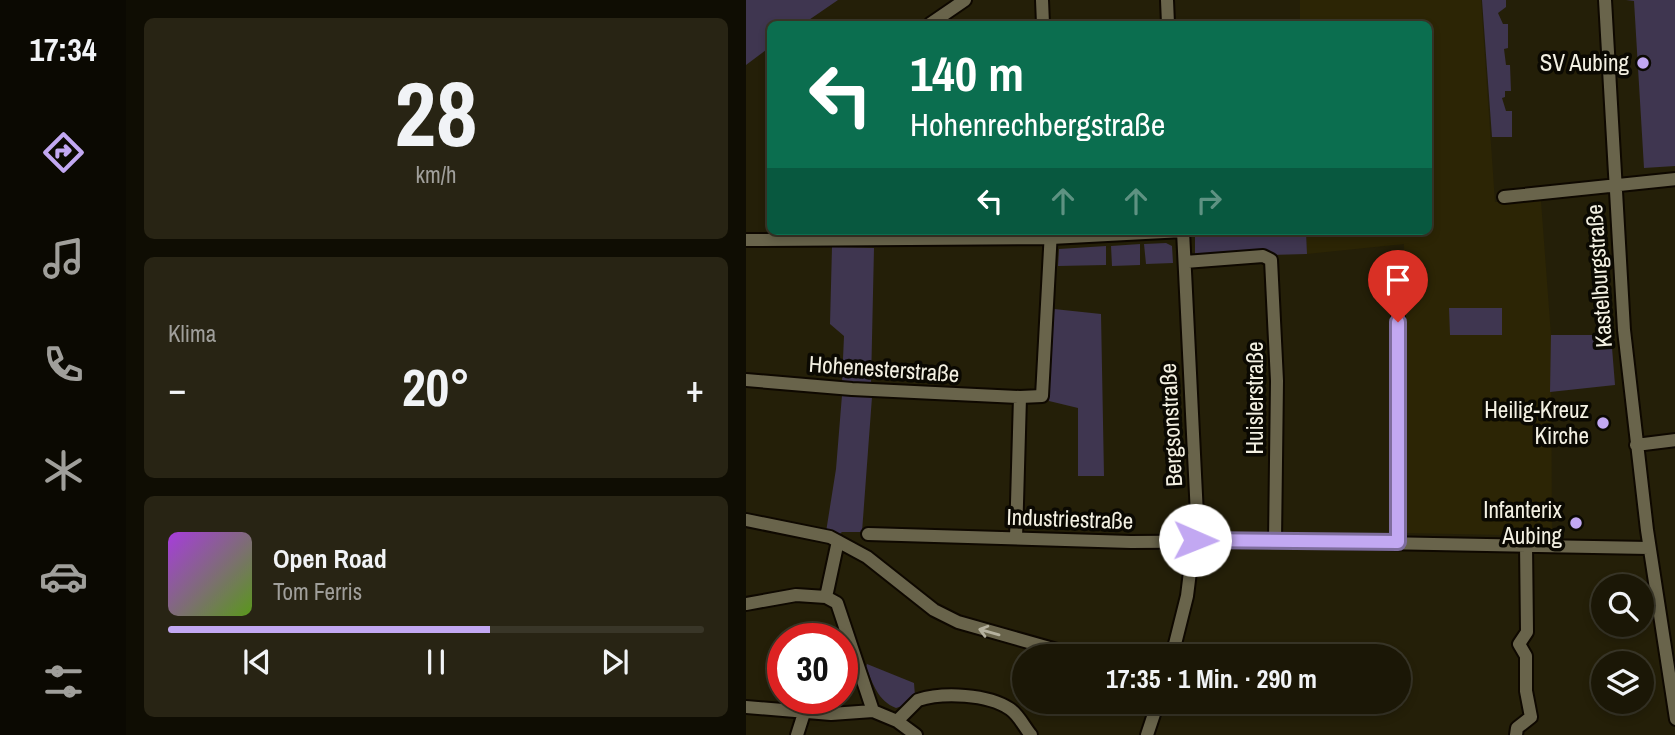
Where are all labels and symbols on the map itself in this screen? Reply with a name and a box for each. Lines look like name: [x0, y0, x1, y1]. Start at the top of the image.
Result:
place label: SV Aubing: [1540, 47, 1630, 78]
marker: SV Aubing: [1635, 55, 1651, 71]
street label: Kastelburgstraße: [1578, 203, 1619, 349]
pin: [1368, 250, 1428, 322]
street label: Huislerstraße: [1239, 341, 1270, 455]
street label: Hohenesterstraße: [808, 348, 960, 389]
street label: Bergsonstraße: [1152, 362, 1189, 488]
place label: Heilig-Kreuz Kirche: [1484, 394, 1589, 451]
marker: Heilig-Kreuz Kirche: [1595, 415, 1611, 431]
place label: Infanterix Aubing: [1483, 494, 1563, 551]
street label: Industriestraße: [1006, 501, 1134, 536]
position arrow: [1158, 503, 1232, 577]
marker: Infanterix Aubing: [1568, 515, 1584, 531]
speed limit sign: 30: [767, 623, 858, 714]
one-way arrow: [978, 625, 1000, 638]

